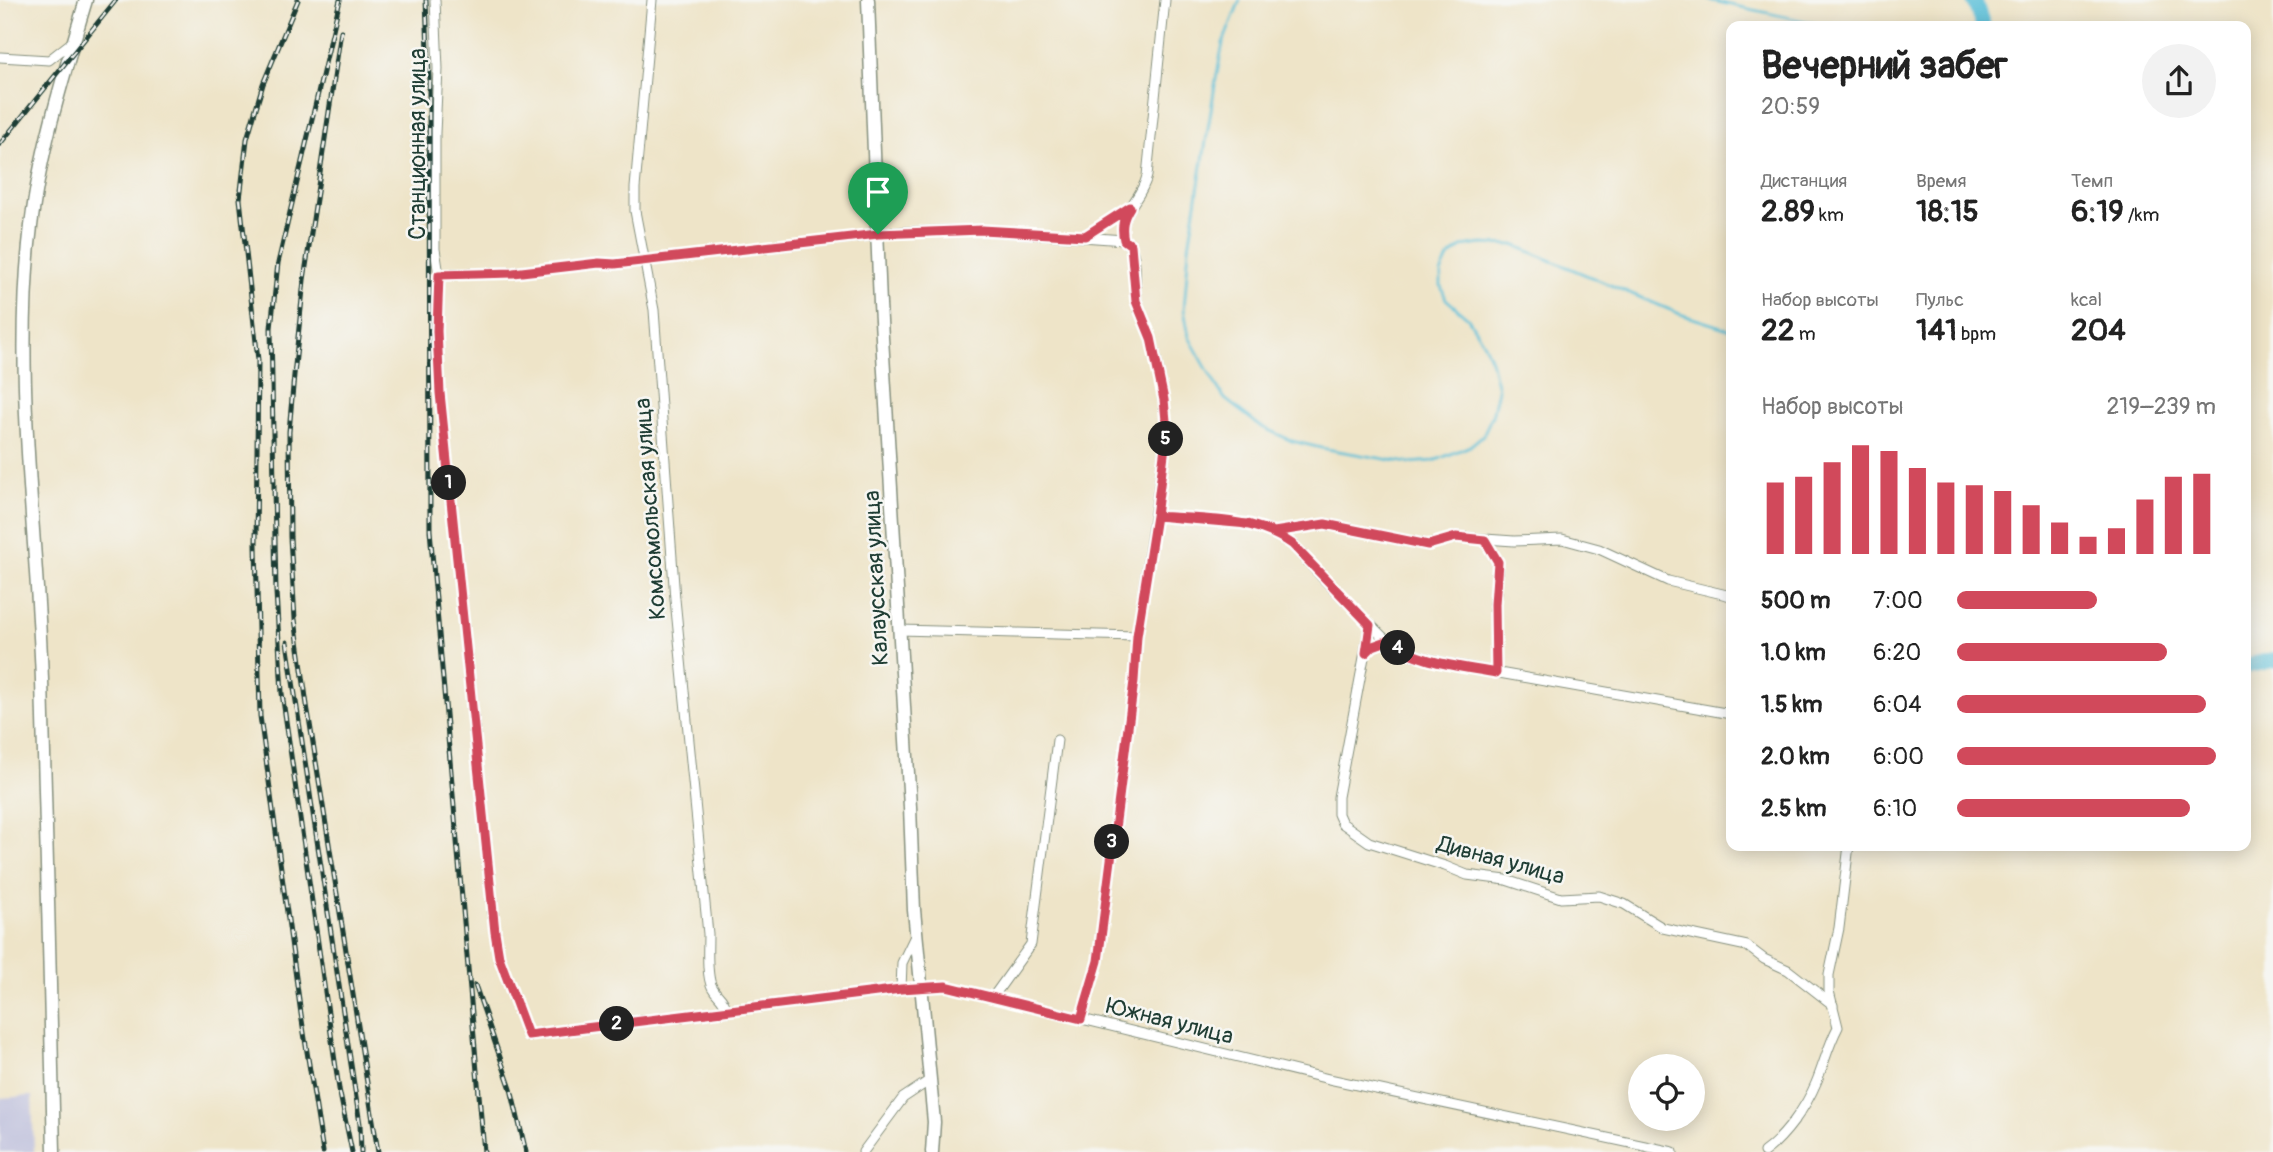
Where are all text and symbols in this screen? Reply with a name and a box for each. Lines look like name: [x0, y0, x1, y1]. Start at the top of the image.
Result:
text: Вечерний забег: [1761, 42, 2008, 90]
button: share: [2142, 44, 2216, 118]
street label: Станционная улица: [403, 48, 432, 240]
text: 20:59: [1761, 92, 1820, 121]
pin: [848, 162, 908, 234]
text: Дистанция: [1761, 169, 1847, 193]
text: Время: [1916, 169, 1967, 193]
text: Темп: [2071, 169, 2113, 193]
icon: arrive: [859, 173, 897, 211]
text: 2.89: [1761, 193, 1815, 230]
text: 18:15: [1916, 193, 1979, 230]
text: 6:19: [2071, 193, 2124, 230]
text: km: [1815, 203, 1844, 227]
text: /km: [2124, 203, 2159, 227]
text: Набор высоты: [1761, 288, 1879, 312]
text: Пульс: [1916, 288, 1964, 312]
text: kcal: [2071, 288, 2102, 312]
text: 22: [1761, 312, 1795, 349]
text: 141: [1916, 312, 1957, 349]
text: 204: [2071, 312, 2126, 349]
text: m: [1795, 322, 1816, 346]
text: bpm: [1957, 322, 1996, 346]
text: Набор высоты: [1761, 392, 1903, 421]
text: 219–239 m: [2106, 392, 2216, 421]
street label: Комсомольская улица: [628, 397, 672, 621]
pin: 5: [1148, 422, 1184, 457]
text: 5: [1160, 426, 1171, 450]
pin: 1: [432, 466, 466, 500]
text: 1: [445, 470, 452, 494]
street label: Калаусская улица: [857, 490, 895, 666]
text: 500 m: [1761, 586, 1830, 615]
text: 7:00: [1873, 586, 1923, 615]
pin: 4: [1380, 630, 1416, 666]
text: 4: [1392, 635, 1403, 659]
text: 1.0 km: [1761, 638, 1826, 667]
text: 6:20: [1873, 638, 1921, 667]
text: 1.5 km: [1761, 690, 1823, 719]
text: 6:04: [1873, 690, 1922, 719]
text: 2.0 km: [1761, 742, 1830, 771]
text: 6:00: [1873, 742, 1924, 771]
text: 2.5 km: [1761, 794, 1826, 823]
text: 6:10: [1873, 794, 1917, 823]
pin: 3: [1094, 824, 1130, 860]
text: 3: [1106, 829, 1117, 853]
street label: Дивная улица: [1433, 829, 1568, 891]
street label: Южная улица: [1104, 991, 1236, 1051]
pin: 2: [600, 1006, 634, 1042]
text: 2: [611, 1011, 622, 1035]
map controls: [1628, 1054, 1705, 1131]
button: locate: [1628, 1054, 1705, 1131]

